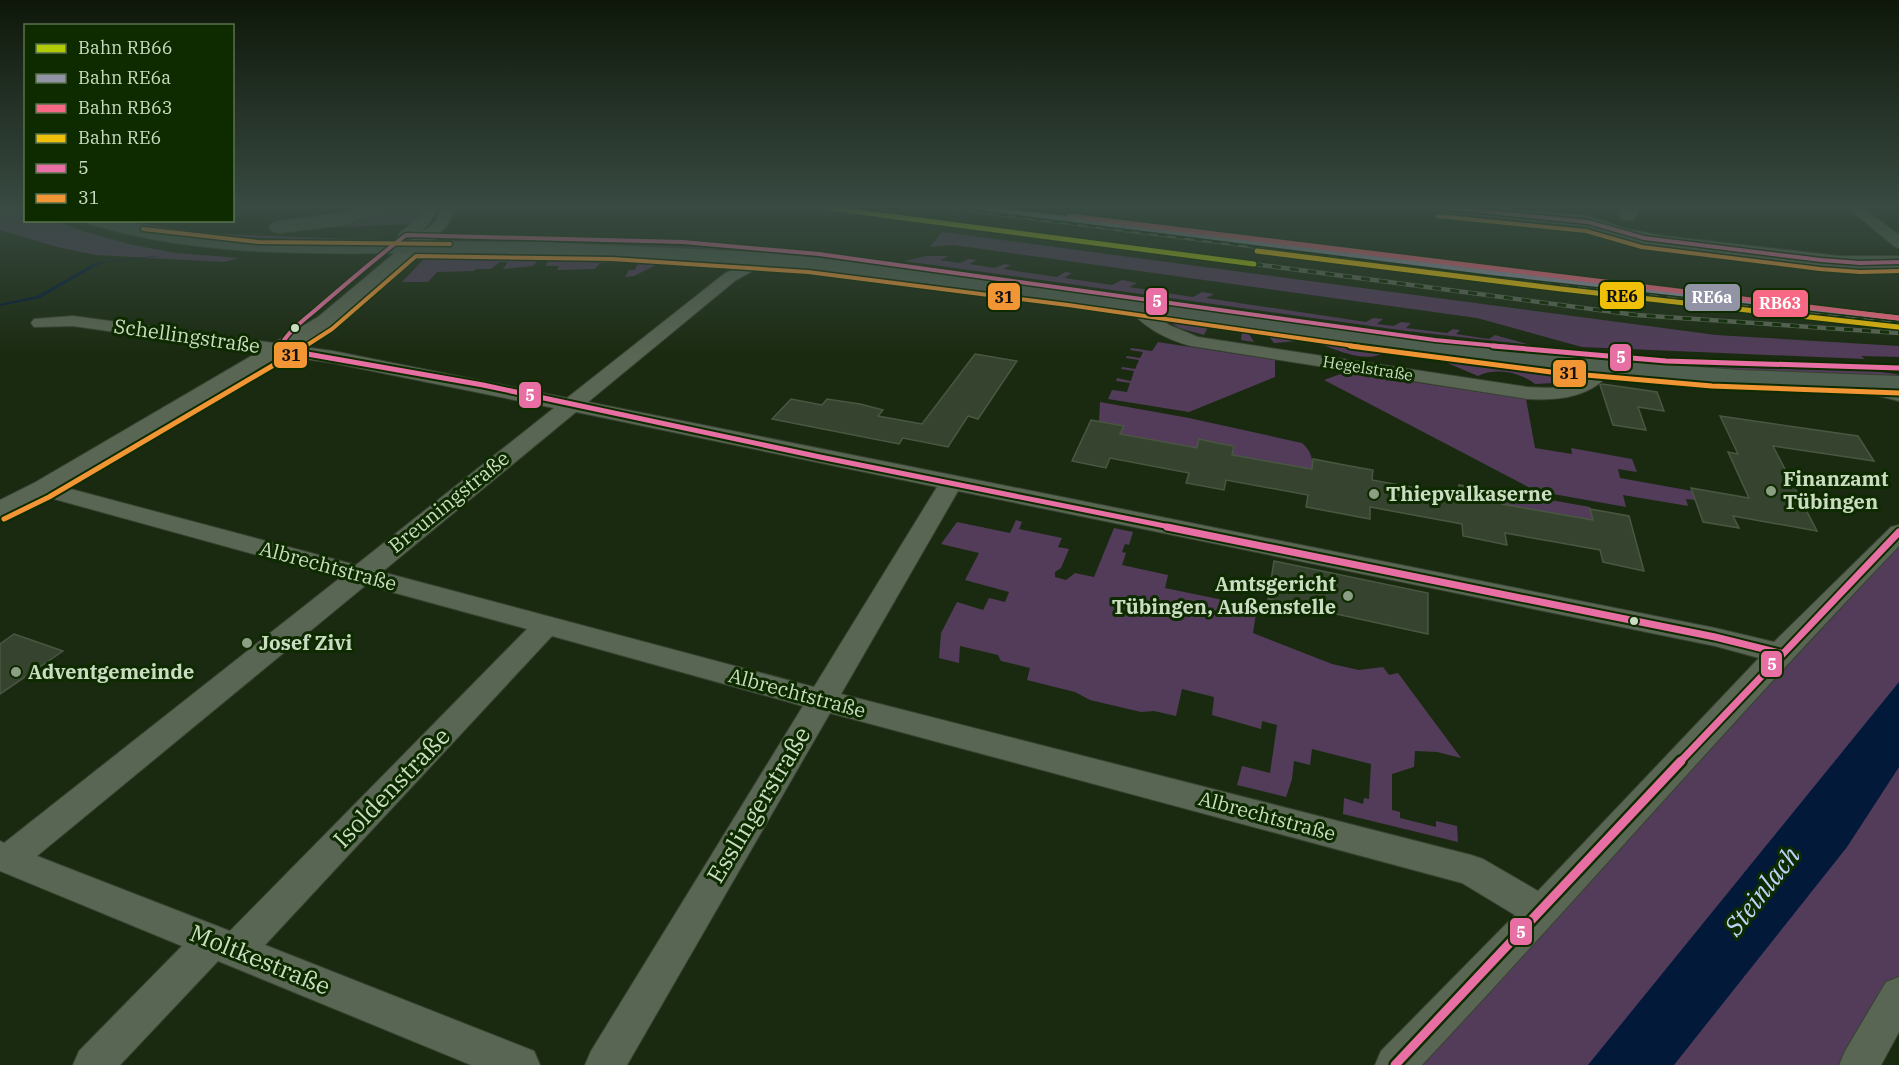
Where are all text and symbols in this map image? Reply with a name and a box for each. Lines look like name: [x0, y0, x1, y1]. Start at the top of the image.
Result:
legend: [24, 24, 234, 222]
text: Bahn RB66: [78, 36, 173, 59]
text: Bahn RE6a: [78, 66, 171, 89]
text: Bahn RB63: [78, 96, 173, 119]
text: Bahn RE6: [78, 126, 161, 149]
text: 5: [78, 156, 89, 179]
text: 31: [78, 186, 100, 209]
line badge: RE6: [1599, 281, 1645, 310]
line badge: 31: [987, 282, 1021, 311]
line badge: RE6a: [1684, 283, 1741, 312]
text: RE6: [1606, 286, 1638, 306]
text: 31: [994, 287, 1014, 307]
line badge: 5: [1145, 287, 1168, 316]
text: RE6a: [1691, 287, 1733, 307]
line badge: RB63: [1752, 289, 1809, 318]
text: 5: [1152, 291, 1162, 311]
text: RB63: [1759, 293, 1801, 313]
street label: Schellingstraße: [112, 312, 262, 359]
unlabelled marker: [289, 322, 301, 334]
line badge: 31: [273, 341, 308, 369]
line badge: 5: [1609, 343, 1632, 372]
text: 31: [281, 345, 301, 365]
text: 5: [1616, 347, 1626, 367]
street label: Hegelstraße: [1321, 351, 1415, 385]
line badge: 31: [1552, 359, 1587, 388]
text: 31: [1559, 363, 1579, 383]
line badge: 5: [518, 381, 542, 409]
text: 5: [525, 385, 535, 405]
street label: Breuningstraße: [383, 445, 515, 559]
place label: Finanzamt Tübingen: [1783, 465, 1889, 515]
place label: Thiepvalkaserne: [1386, 480, 1552, 507]
marker: Finanzamt Tübingen: [1764, 484, 1778, 498]
marker: Thiepvalkaserne: [1367, 487, 1381, 501]
street label: Albrechtstraße: [257, 534, 400, 597]
place label: Amtsgericht Tübingen, Außenstelle: [1112, 570, 1337, 620]
marker: Amtsgericht Tübingen, Außenstelle: [1341, 589, 1355, 603]
unlabelled marker: [1628, 615, 1640, 627]
place label: Josef Zivi: [259, 629, 353, 656]
marker: Josef Zivi: [240, 636, 254, 650]
line badge: 5: [1760, 650, 1783, 678]
text: 5: [1767, 654, 1777, 674]
place label: Adventgemeinde: [28, 658, 194, 685]
street label: Albrechtstraße: [726, 661, 869, 724]
marker: Adventgemeinde: [9, 665, 23, 679]
street label: Isoldenstraße: [326, 720, 457, 854]
street label: Esslingerstraße: [699, 720, 817, 889]
street label: Albrechtstraße: [1196, 784, 1339, 847]
water label: Steinlach: [1715, 838, 1807, 943]
street label: Moltkestraße: [185, 916, 335, 1002]
line badge: 5: [1509, 917, 1533, 946]
text: 5: [1516, 922, 1526, 942]

